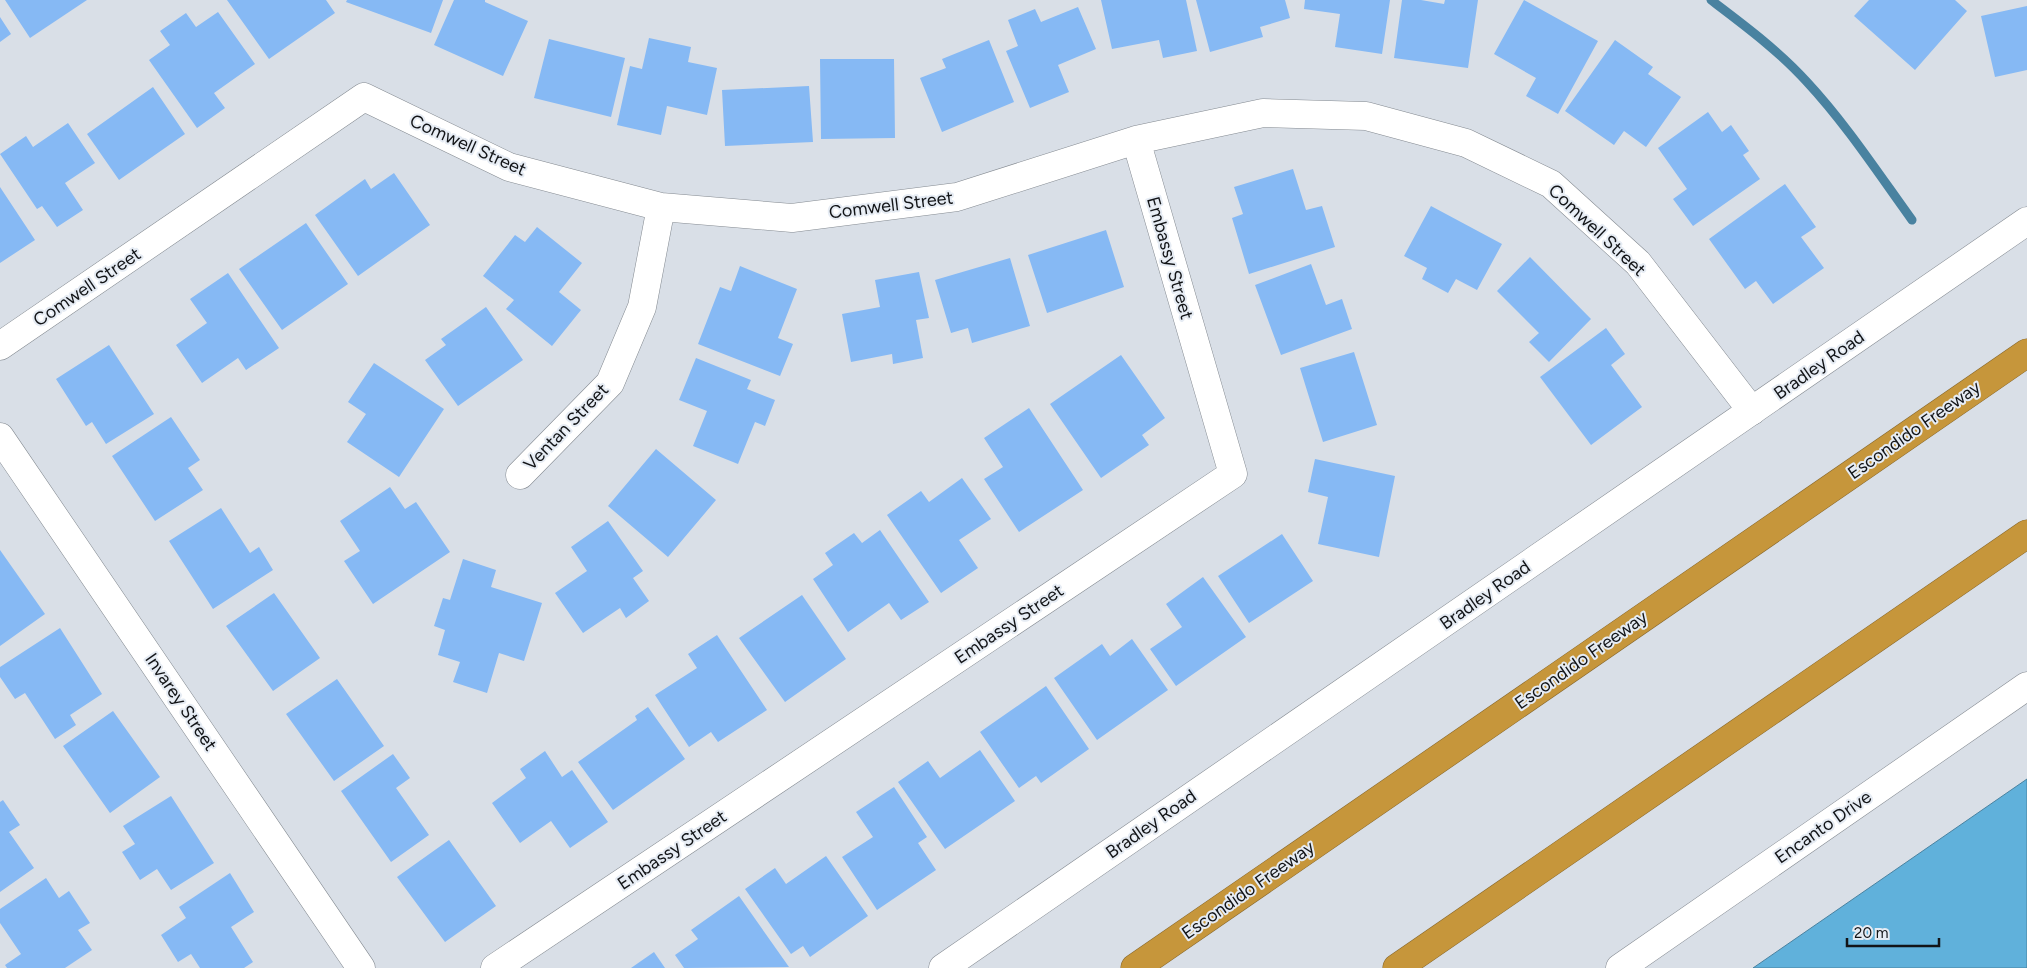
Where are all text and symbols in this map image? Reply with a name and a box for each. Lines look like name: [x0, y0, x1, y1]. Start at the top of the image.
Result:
street label: Comwell Street: [406, 110, 530, 181]
street label: Comwell Street: [1544, 179, 1650, 281]
street label: Comwell Street: [828, 186, 955, 224]
street label: Embassy Street: [1142, 194, 1198, 322]
street label: Comwell Street: [29, 243, 145, 331]
street label: Bradley Road: [1769, 326, 1869, 404]
street label: Escondido Freeway: [1843, 376, 1985, 484]
street label: Ventan Street: [519, 379, 613, 475]
street label: Bradley Road: [1435, 556, 1535, 634]
street label: Embassy Street: [950, 579, 1068, 669]
street label: Escondido Freeway: [1510, 606, 1652, 714]
street label: Invarey Street: [140, 649, 222, 755]
street label: Bradley Road: [1101, 785, 1201, 863]
street label: Encanto Drive: [1770, 786, 1876, 868]
street label: Embassy Street: [613, 805, 731, 895]
street label: Escondido Freeway: [1177, 836, 1319, 944]
scale bar: [1847, 916, 1940, 948]
text: 20 m: [1854, 924, 1888, 942]

